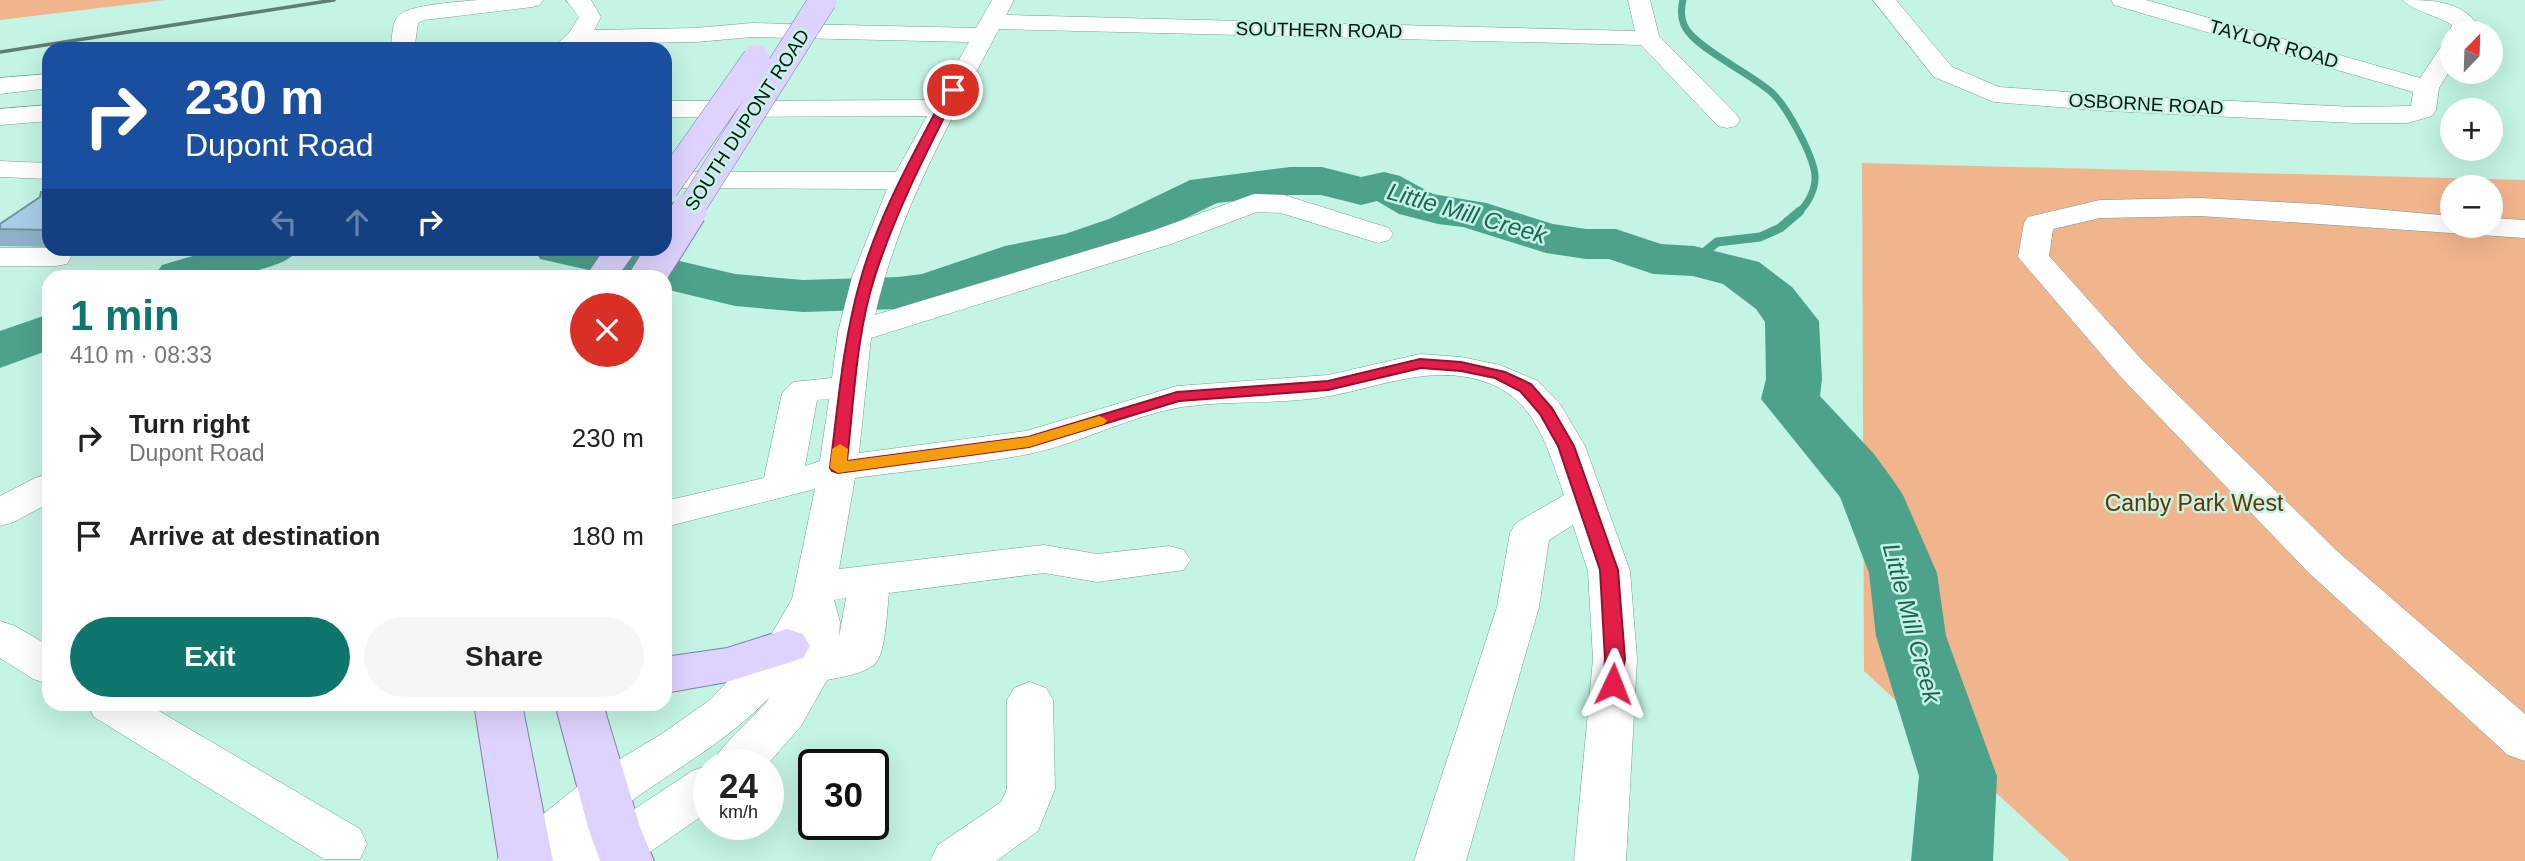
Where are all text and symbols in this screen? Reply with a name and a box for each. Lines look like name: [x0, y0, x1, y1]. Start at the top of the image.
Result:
street label: TAYLOR ROAD: [2207, 16, 2341, 72]
street label: SOUTHERN ROAD: [1235, 18, 1403, 42]
north arrow: [2440, 21, 2502, 84]
map controls: [2440, 21, 2503, 238]
street label: SOUTH DUPONT ROAD: [681, 25, 813, 215]
pin: [923, 60, 983, 120]
icon: right: [70, 70, 161, 161]
text: 230 m: [185, 70, 324, 124]
icon: arrive: [934, 71, 972, 109]
street label: OSBORNE ROAD: [2068, 89, 2224, 119]
button: +: [2440, 98, 2503, 161]
text: Dupont Road: [185, 127, 374, 163]
button: −: [2440, 175, 2503, 238]
water label: Little Mill Creek: [1384, 177, 1551, 249]
icon: left: [265, 203, 303, 241]
icon: ahead: [338, 203, 376, 241]
icon: right: [411, 203, 449, 241]
text: 1 min: [70, 292, 180, 339]
button: close: [570, 293, 644, 367]
text: 410 m · 08:33: [70, 342, 212, 368]
text: Turn right: [129, 409, 250, 439]
icon: right: [70, 419, 108, 457]
text: 230 m: [572, 423, 644, 453]
text: Dupont Road: [129, 440, 265, 466]
park label: Canby Park West: [2105, 490, 2284, 516]
icon: arrive: [70, 517, 108, 555]
text: Arrive at destination: [129, 521, 380, 551]
text: 180 m: [572, 521, 644, 551]
water label: Little Mill Creek: [1878, 540, 1947, 708]
button: Exit: [70, 617, 350, 697]
button: Share: [364, 617, 644, 697]
position arrow: [1576, 647, 1650, 721]
speed limit sign: 30: [798, 749, 889, 840]
text: 24: [719, 766, 758, 805]
text: km/h: [719, 802, 758, 822]

